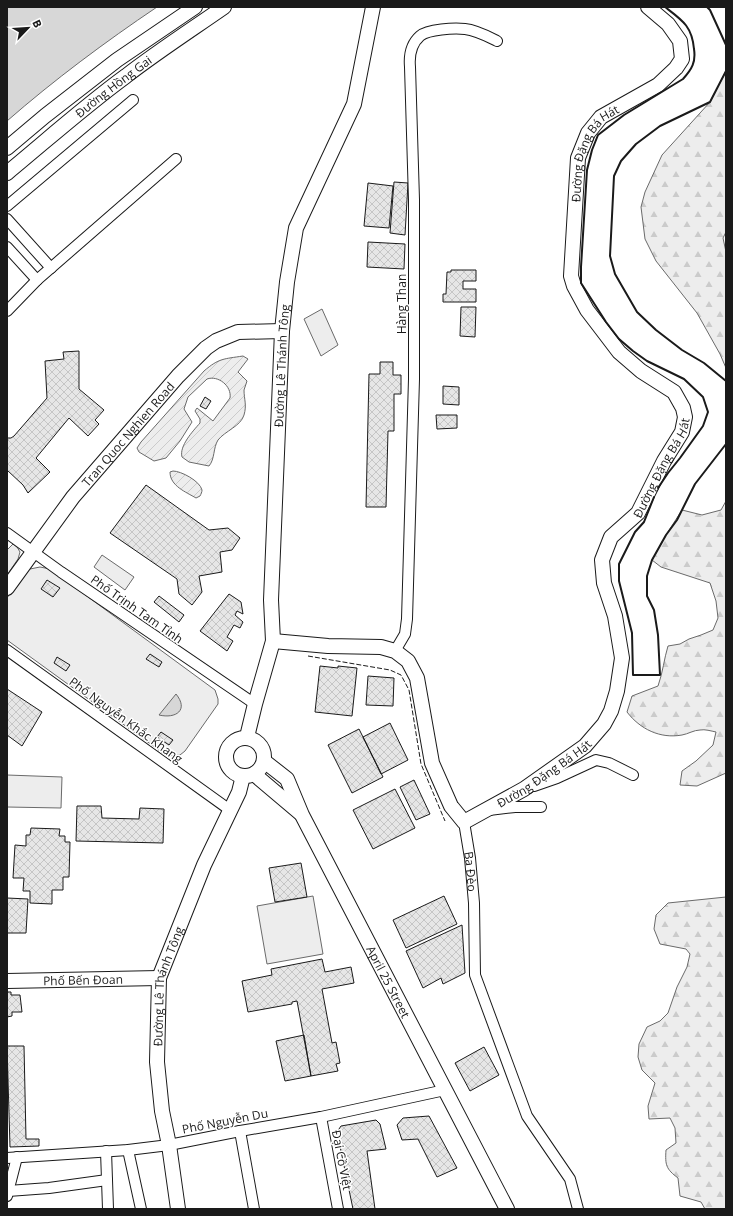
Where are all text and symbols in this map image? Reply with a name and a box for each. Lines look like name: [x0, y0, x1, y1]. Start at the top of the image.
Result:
north arrow: [8, 8, 48, 48]
text: B: [29, 17, 46, 30]
street label: Đường Hồng Gai: [71, 51, 155, 121]
street label: Đường Đặng Bá Hát: [567, 100, 622, 203]
street label: Hàng Than: [393, 274, 410, 334]
street label: Đường Lê Thánh Tông: [270, 303, 293, 428]
street label: Tran Quoc Nghien Road: [78, 378, 178, 490]
street label: Đường Đặng Bá Hát: [629, 416, 693, 521]
street label: Phố Trịnh Tam Tỉnh: [87, 571, 187, 647]
street label: Phố Nguyễn Khắc Khang: [66, 673, 187, 767]
street label: Đường Đặng Bá Hát: [493, 736, 595, 811]
street label: Ba Đèo: [461, 850, 481, 892]
street label: Đường Lê Thánh Tông: [149, 923, 187, 1046]
street label: April 25 Street: [363, 942, 415, 1021]
street label: Phố Bến Đoan: [43, 970, 123, 989]
street label: Phố Nguyễn Du: [181, 1104, 269, 1138]
street label: Đại Cồ Việt: [328, 1129, 356, 1191]

